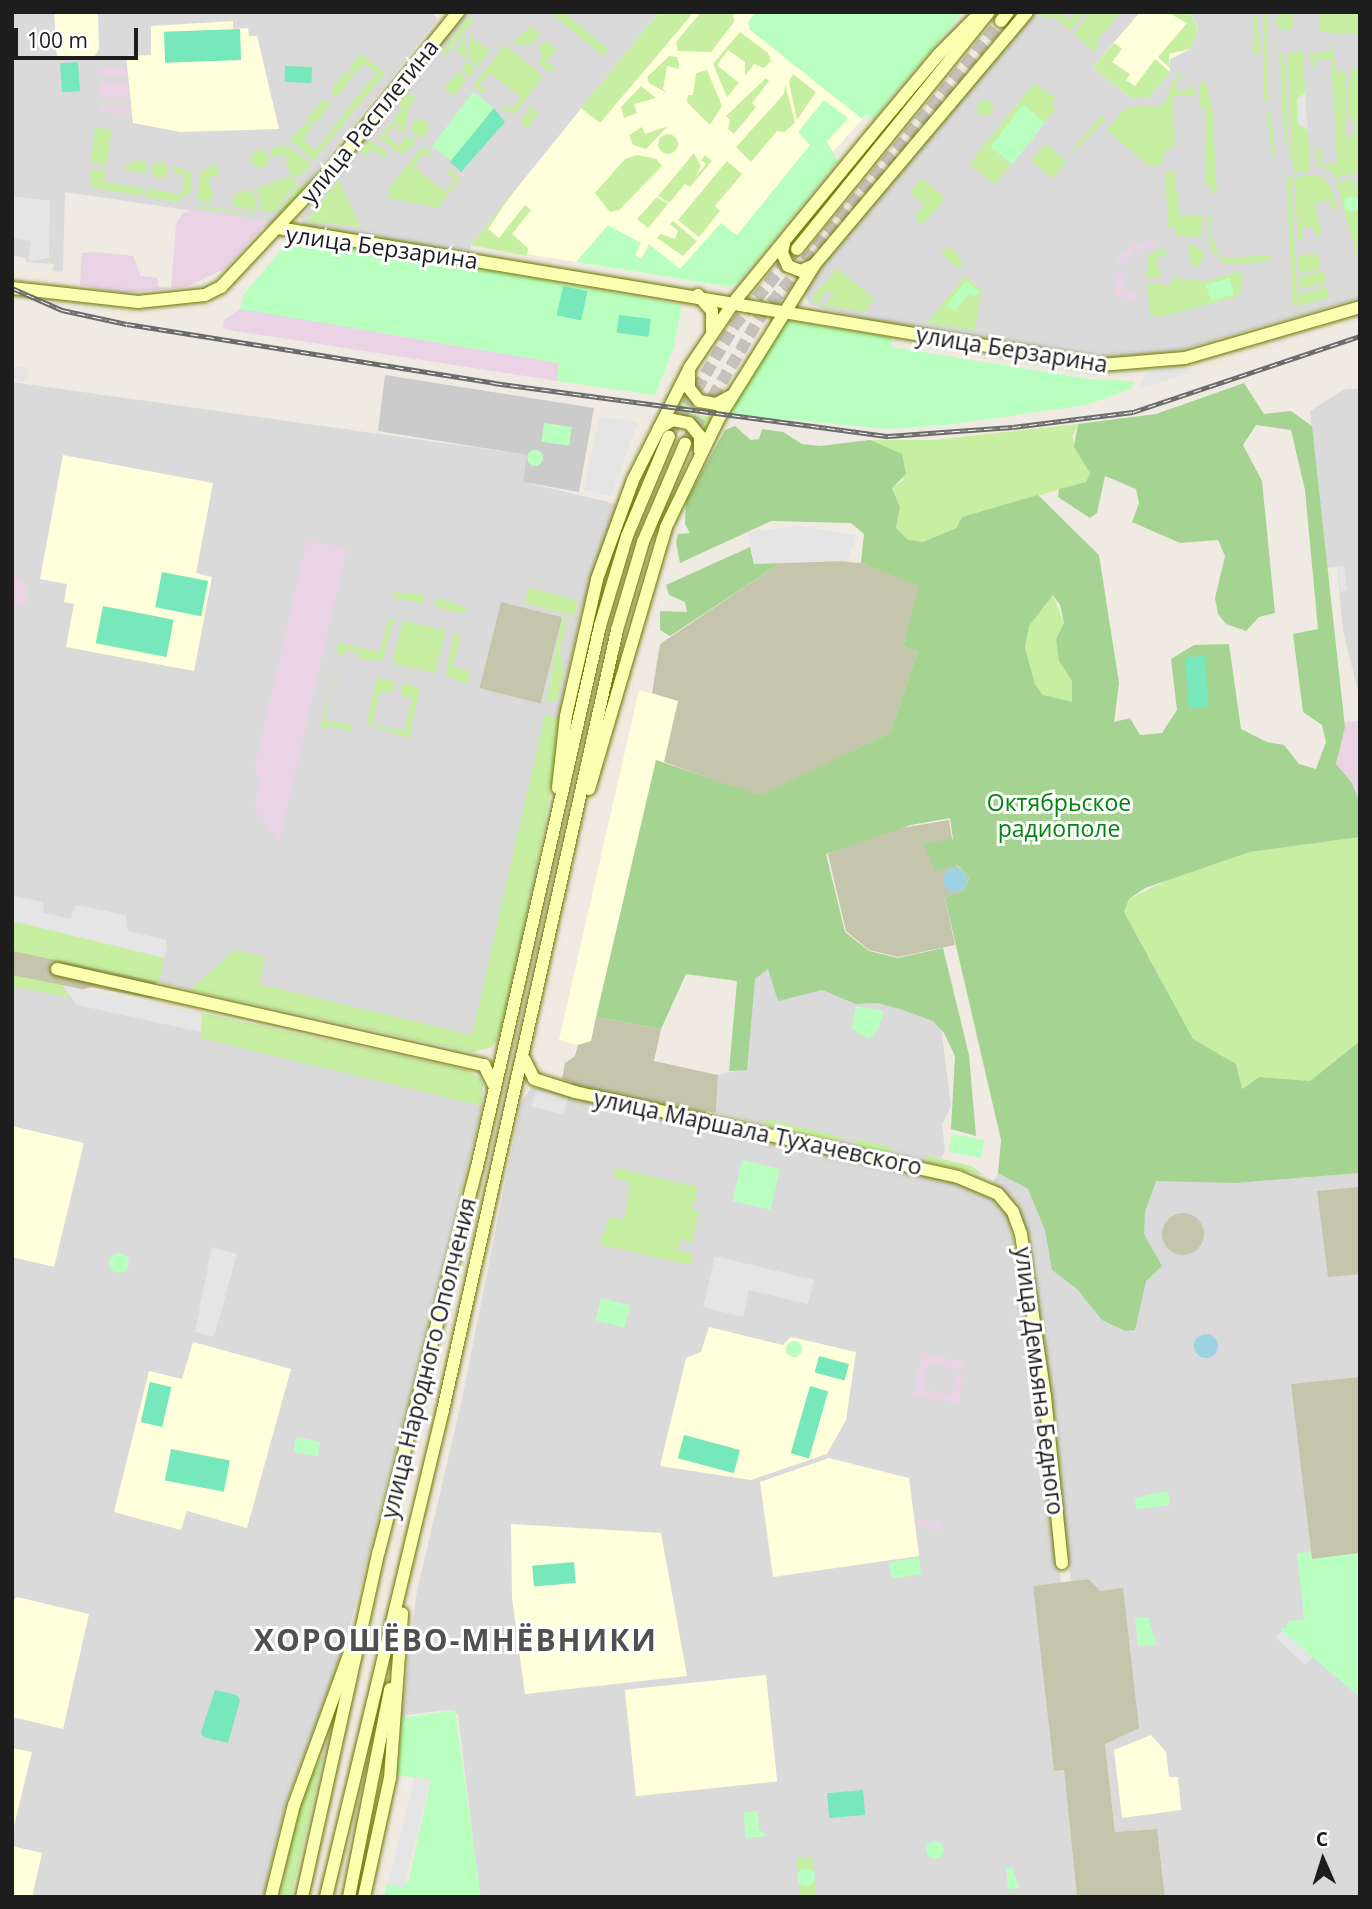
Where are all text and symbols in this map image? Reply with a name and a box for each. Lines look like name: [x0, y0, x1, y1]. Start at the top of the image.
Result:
scale bar: [18, 14, 142, 58]
text: 100 m: [27, 26, 88, 54]
street label: улица Расплетина: [294, 33, 444, 209]
street label: улица Берзарина: [284, 220, 480, 274]
street label: улица Берзарина: [914, 320, 1110, 378]
park label: Октябрьское радиополе: [987, 788, 1131, 842]
street label: улица Маршала Тухачевского: [591, 1084, 925, 1180]
street label: улица Народного Ополчения: [375, 1195, 481, 1521]
street label: улица Демьяна Бедного: [1010, 1245, 1070, 1517]
district label: ХОРОШЁВО-МНЁВНИКИ: [256, 1622, 656, 1658]
north arrow: [1288, 1825, 1358, 1895]
text: С: [1315, 1826, 1329, 1852]

